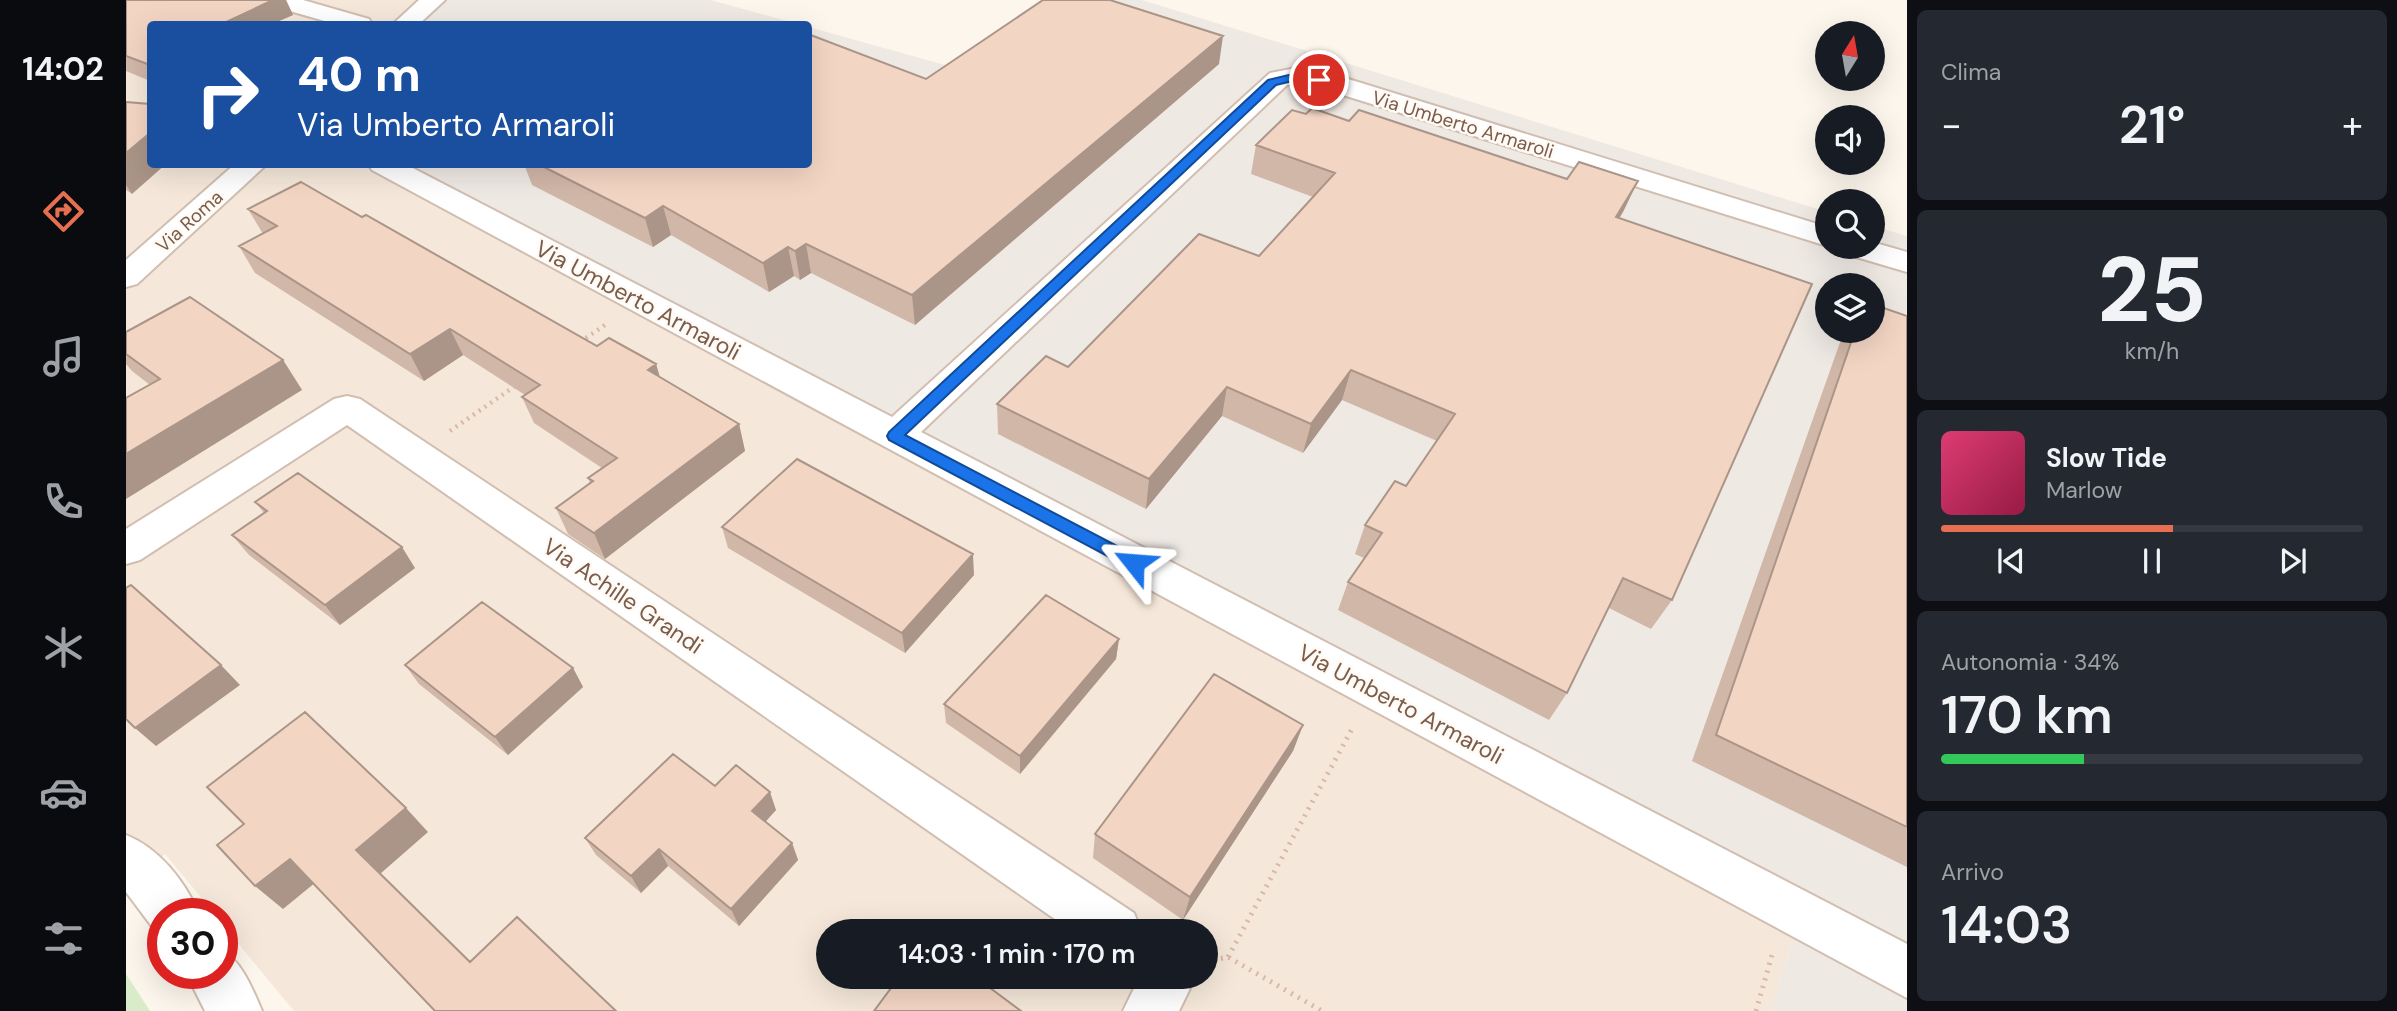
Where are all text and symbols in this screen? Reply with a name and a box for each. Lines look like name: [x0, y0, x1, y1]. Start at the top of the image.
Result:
north arrow: [1815, 21, 1885, 91]
map controls: [1815, 21, 1885, 343]
text: 40 m: [297, 42, 421, 106]
text: 14:02: [22, 48, 104, 90]
icon: right: [182, 49, 273, 140]
pin: [1289, 50, 1349, 110]
text: Clima: [1941, 57, 2001, 87]
icon: arrive: [1300, 61, 1338, 99]
street label: Via Umberto Armaroli: [1369, 85, 1557, 164]
text: 21°: [2119, 91, 2185, 159]
text: −: [1941, 100, 1962, 150]
text: +: [2342, 100, 2363, 150]
text: Via Umberto Armaroli: [297, 104, 615, 146]
button: sound: [1815, 105, 1885, 175]
street label: Via Roma: [151, 185, 228, 258]
icon: directions: [39, 187, 88, 236]
button: search: [1815, 189, 1885, 259]
text: 25: [2097, 231, 2207, 349]
street label: Via Umberto Armaroli: [530, 233, 746, 367]
button: layers: [1815, 273, 1885, 343]
icon: music: [39, 332, 88, 381]
text: km/h: [2125, 336, 2179, 366]
text: Slow Tide: [2046, 441, 2167, 475]
text: Marlow: [2046, 475, 2122, 505]
icon: phone: [39, 477, 88, 526]
position arrow: [1097, 526, 1171, 600]
street label: Via Achille Grandi: [537, 531, 709, 661]
icon: previous: [1992, 542, 2030, 580]
icon: pause: [2133, 542, 2171, 580]
icon: next: [2274, 542, 2312, 580]
icon: climate: [39, 623, 88, 672]
street label: Via Umberto Armaroli: [1293, 637, 1509, 771]
text: Autonomia · 34%: [1941, 647, 2119, 677]
text: 170 km: [1941, 681, 2113, 749]
icon: car: [39, 768, 88, 817]
text: Arrivo: [1941, 857, 2004, 887]
text: 14:03: [1941, 891, 2072, 959]
speed limit sign: 30: [147, 898, 238, 989]
icon: filters: [39, 914, 88, 963]
text: 14:03 · 1 min · 170 m: [899, 937, 1135, 971]

